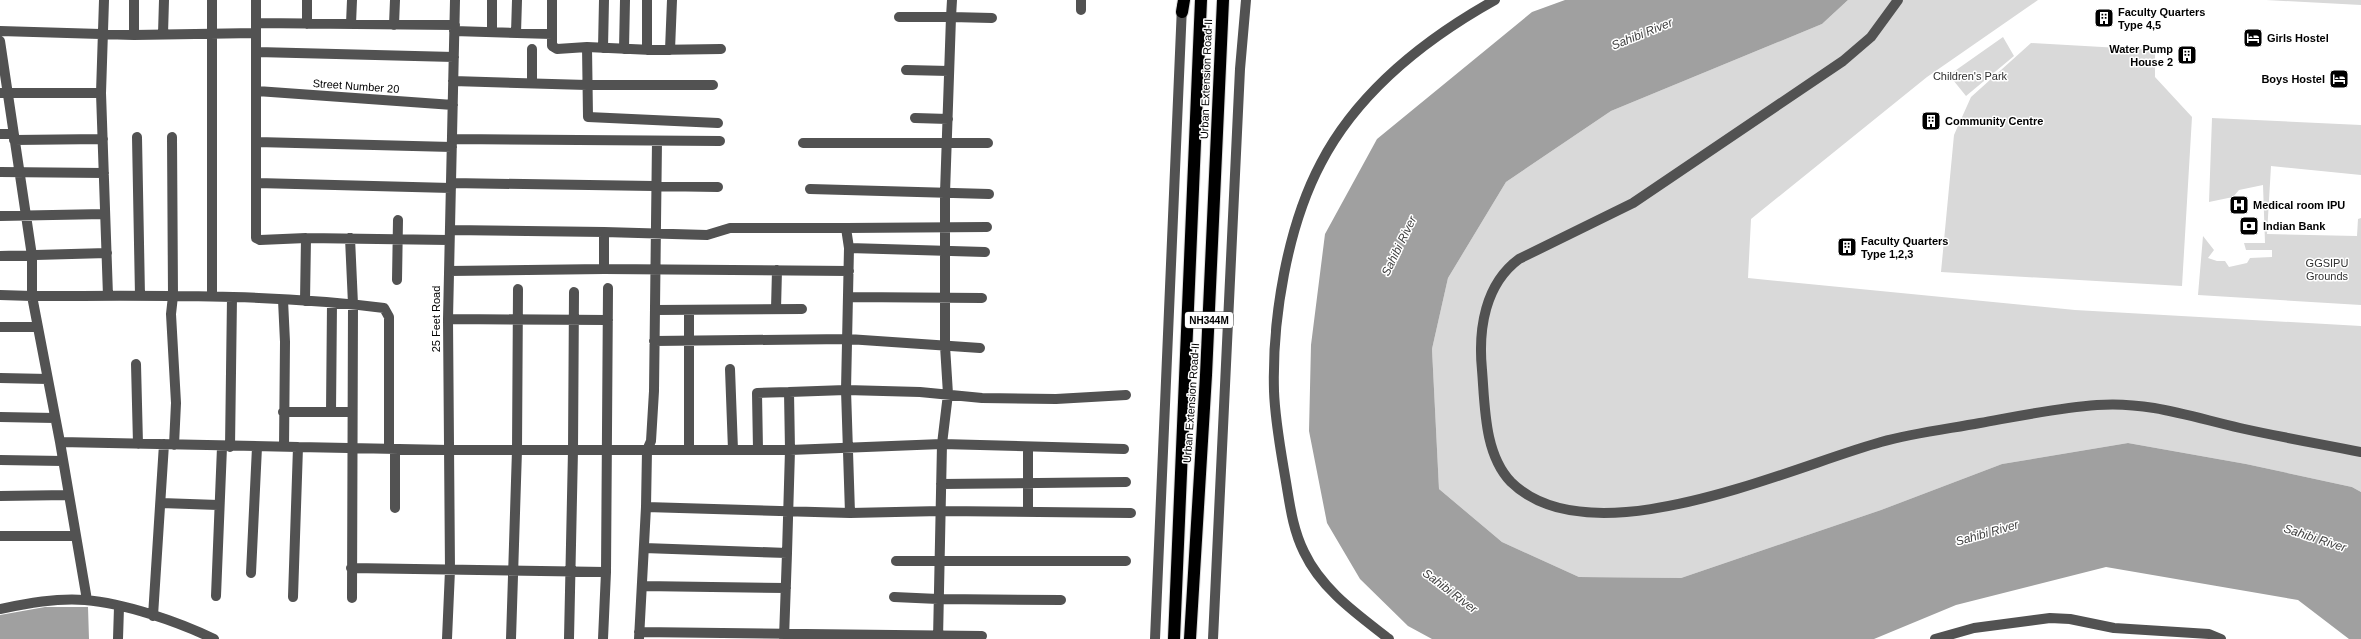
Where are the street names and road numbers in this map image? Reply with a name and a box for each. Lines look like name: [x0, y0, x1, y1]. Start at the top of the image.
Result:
street label: Urban Extension Road-II: [1198, 19, 1214, 139]
street label: Street Number 20: [312, 77, 400, 95]
street label: 25 Feet Road: [430, 286, 442, 352]
road number: NH344M: [1185, 312, 1233, 328]
street label: Urban Extension Road-II: [1181, 343, 1201, 463]

